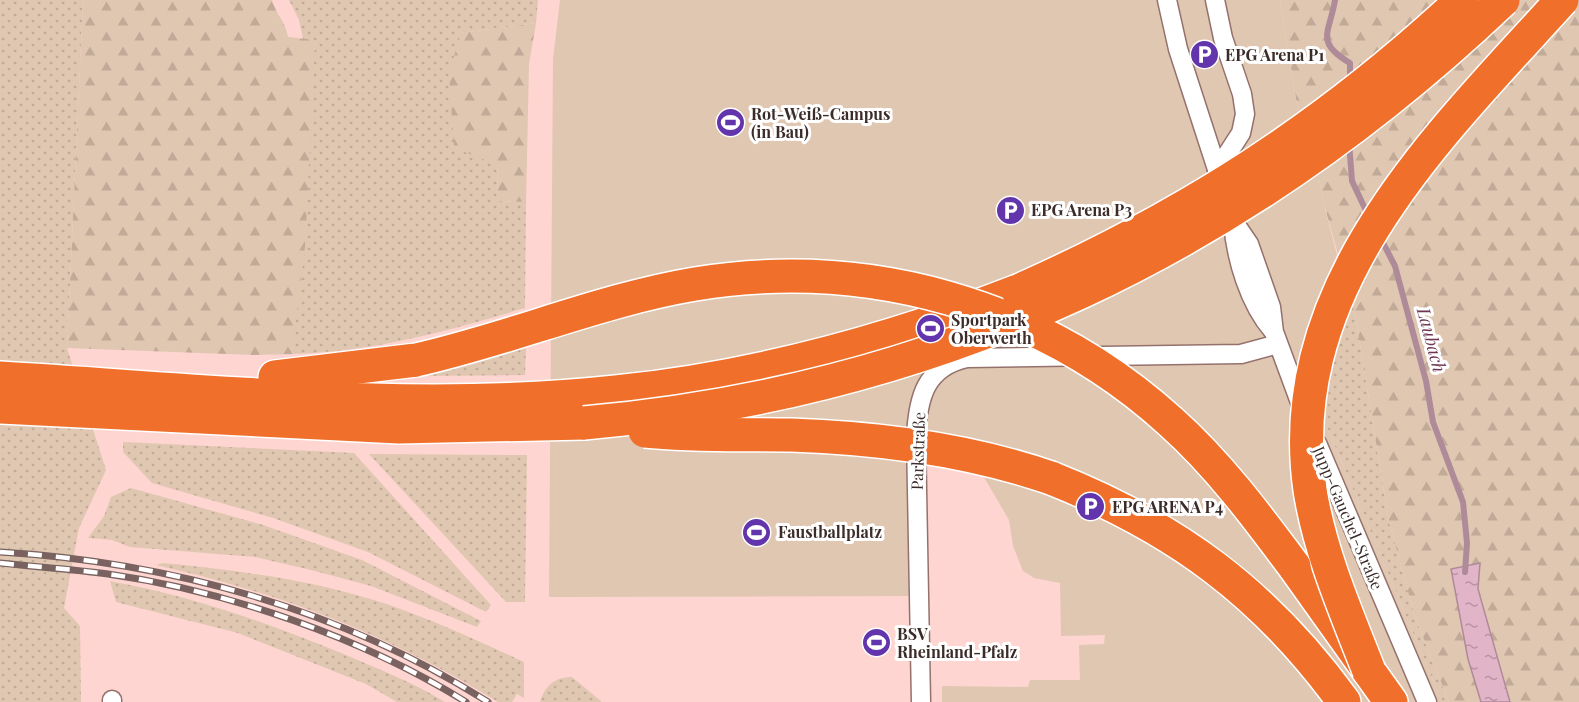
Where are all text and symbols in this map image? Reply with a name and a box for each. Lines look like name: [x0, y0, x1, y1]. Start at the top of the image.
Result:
parking icon: EPG Arena P1: [1188, 39, 1220, 71]
place label: EPG Arena P1: [1225, 44, 1324, 65]
place label: Rot-Weiß-Campus (in Bau): [751, 103, 890, 142]
sports icon: Rot-Weiß-Campus (in Bau): [714, 107, 746, 139]
parking icon: EPG Arena P3: [994, 194, 1026, 226]
place label: EPG Arena P3: [1031, 199, 1132, 220]
water label: Laubach: [1412, 304, 1452, 375]
place label: Sportpark Oberwerth: [951, 309, 1032, 348]
sports icon: Sportpark Oberwerth: [914, 313, 946, 345]
street label: Parkstraße: [906, 412, 929, 490]
street label: Jupp-Gauchel-Straße: [1308, 442, 1388, 593]
parking icon: EPG ARENA P4: [1075, 491, 1107, 523]
place label: EPG ARENA P4: [1112, 496, 1223, 517]
sports icon: Faustballplatz: [741, 516, 773, 548]
place label: Faustballplatz: [778, 521, 882, 542]
place label: BSV Rheinland-Pfalz: [897, 623, 1018, 662]
sports icon: BSV Rheinland-Pfalz: [860, 627, 892, 659]

